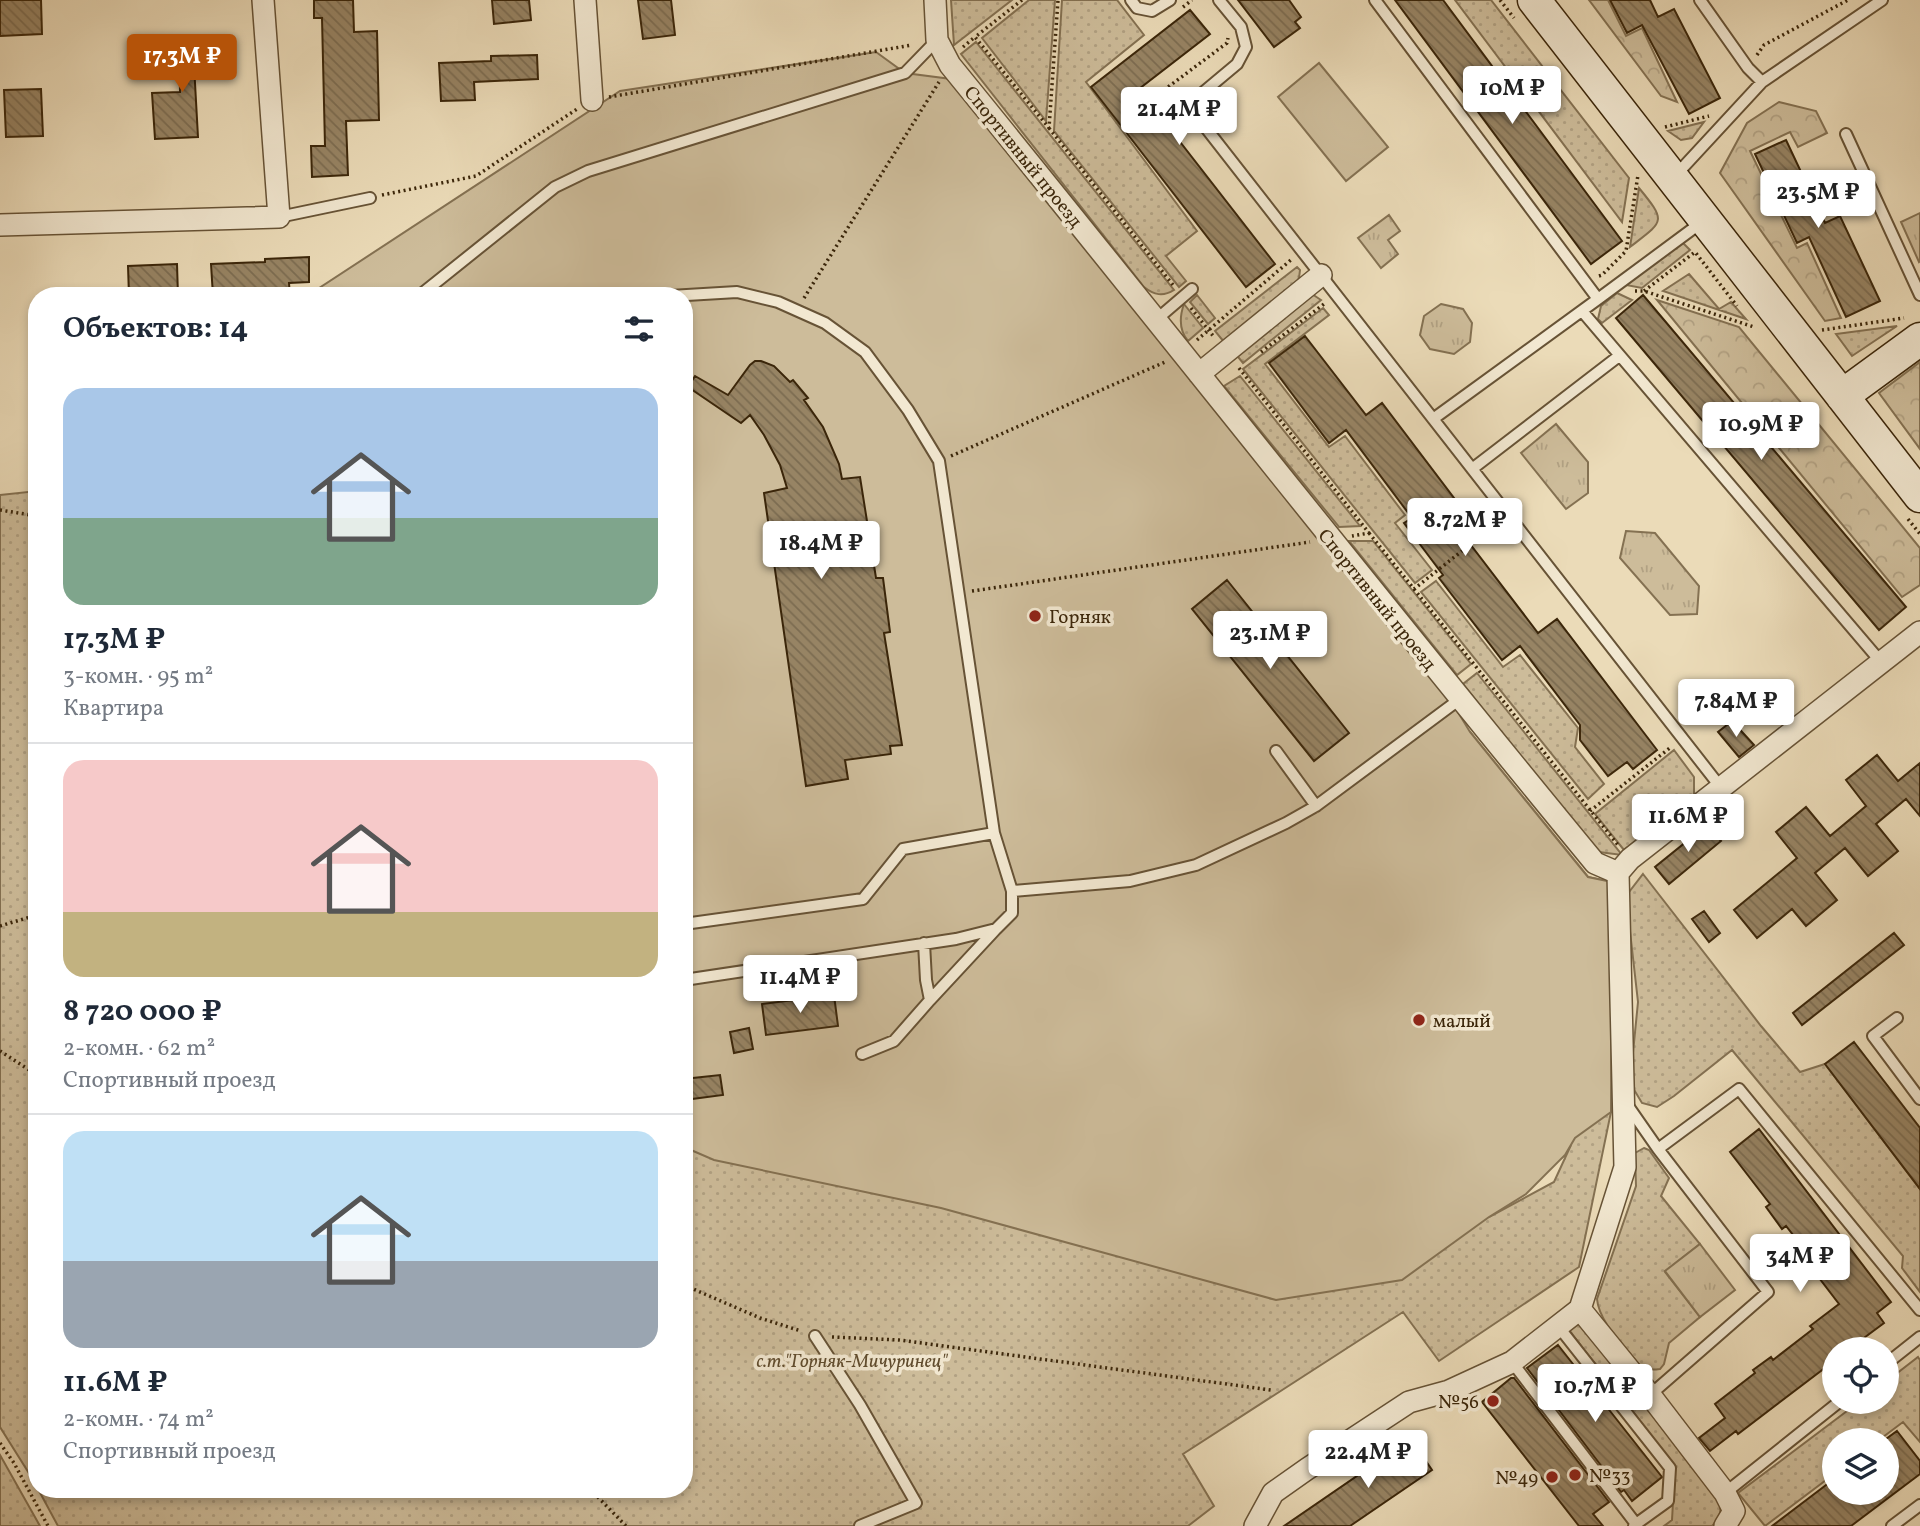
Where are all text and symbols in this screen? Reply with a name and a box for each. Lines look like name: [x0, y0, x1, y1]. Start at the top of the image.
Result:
pin: 17.3M ₽: [117, 34, 247, 94]
text: 17.3M ₽: [143, 41, 221, 73]
pin: 10M ₽: [1463, 66, 1561, 126]
text: 10M ₽: [1479, 73, 1545, 105]
street label: Спортивный проезд: [957, 81, 1088, 234]
pin: 21.4M ₽: [1114, 88, 1244, 147]
text: 21.4M ₽: [1137, 94, 1221, 126]
pin: 23.5M ₽: [1753, 170, 1883, 230]
text: 23.5M ₽: [1776, 177, 1860, 209]
text: Объектов: 14: [63, 308, 248, 350]
icon: filters: [620, 310, 658, 348]
pin: 10.9M ₽: [1696, 402, 1826, 462]
text: 10.9M ₽: [1718, 409, 1804, 441]
icon: home: [298, 434, 424, 560]
pin: 8.72M ₽: [1400, 498, 1530, 558]
text: 8.72M ₽: [1423, 505, 1507, 537]
pin: 18.4M ₽: [756, 522, 886, 581]
street label: Спортивный проезд: [1311, 524, 1442, 677]
text: 18.4M ₽: [779, 528, 863, 560]
place label: Горняк: [1049, 605, 1111, 631]
marker: Горняк: [1027, 608, 1043, 624]
pin: 23.1M ₽: [1205, 612, 1335, 671]
text: 23.1M ₽: [1229, 618, 1311, 650]
text: 17.3M ₽: [63, 619, 165, 661]
text: 3-комн. · 95 m²: [63, 661, 213, 693]
pin: 7.84M ₽: [1671, 680, 1801, 739]
text: 7.84M ₽: [1694, 686, 1778, 718]
text: Квартира: [63, 693, 164, 725]
pin: 11.6M ₽: [1623, 794, 1753, 854]
text: 11.6M ₽: [1648, 801, 1728, 833]
icon: home: [298, 806, 424, 932]
pin: 11.4M ₽: [735, 956, 865, 1015]
text: 11.4M ₽: [759, 962, 841, 994]
text: 8 720 000 ₽: [63, 991, 222, 1033]
place label: малый: [1433, 1009, 1491, 1035]
marker: малый: [1411, 1012, 1427, 1028]
text: 2-комн. · 62 m²: [63, 1033, 215, 1065]
text: Спортивный проезд: [63, 1065, 275, 1097]
icon: home: [298, 1177, 424, 1303]
pin: 34M ₽: [1751, 1234, 1849, 1294]
text: 34M ₽: [1766, 1241, 1834, 1273]
map controls: [1822, 1337, 1899, 1505]
button: locate: [1822, 1337, 1899, 1414]
park label: с.т."Горняк-Мичуринец": [756, 1349, 948, 1375]
text: 11.6M ₽: [63, 1362, 168, 1404]
pin: 10.7M ₽: [1530, 1364, 1660, 1424]
text: 10.7M ₽: [1554, 1371, 1636, 1403]
place label: №56: [1438, 1390, 1479, 1416]
marker: №56: [1485, 1393, 1501, 1409]
text: 2-комн. · 74 m²: [63, 1404, 214, 1436]
button: layers: [1822, 1428, 1899, 1505]
pin: 22.4M ₽: [1303, 1430, 1433, 1490]
text: Спортивный проезд: [63, 1436, 275, 1468]
text: 22.4M ₽: [1325, 1437, 1412, 1469]
place label: №33: [1589, 1464, 1631, 1490]
place label: №49: [1495, 1466, 1538, 1492]
marker: №33: [1567, 1467, 1583, 1483]
marker: №49: [1544, 1469, 1560, 1485]

